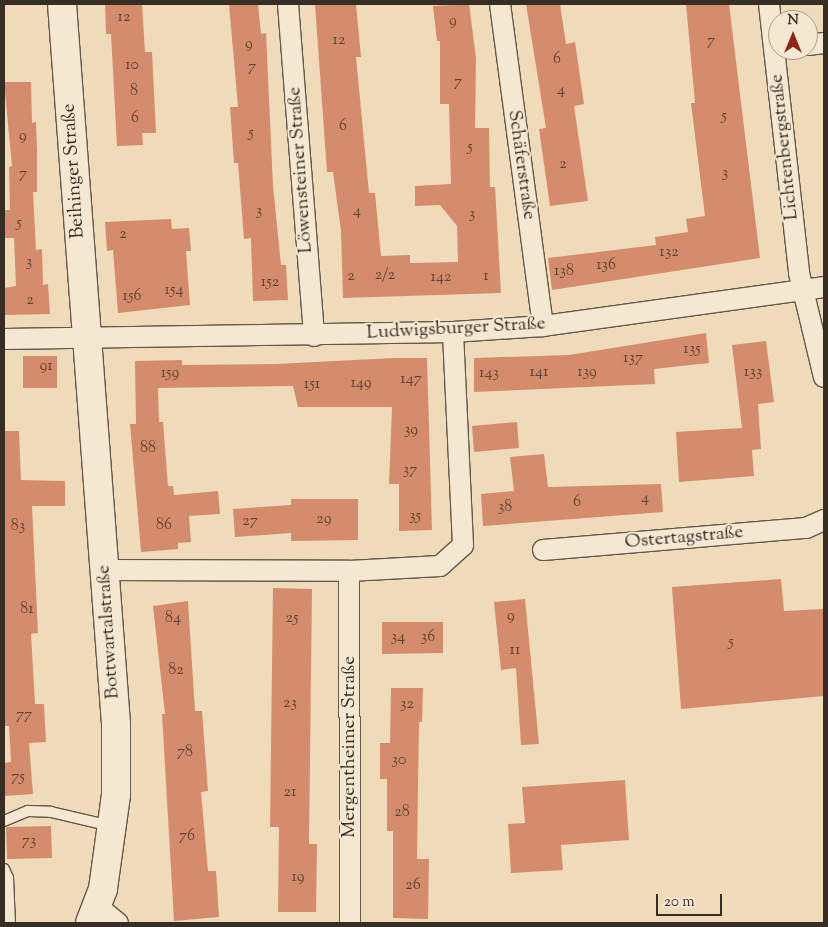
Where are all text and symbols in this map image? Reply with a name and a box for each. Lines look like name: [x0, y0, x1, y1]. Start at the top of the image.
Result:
house number: 12: [118, 8, 130, 28]
north arrow: [768, 10, 818, 60]
text: N: [787, 11, 799, 31]
house number: 9: [449, 12, 457, 32]
house number: 12: [333, 31, 345, 51]
house number: 7: [707, 32, 715, 52]
house number: 9: [245, 35, 253, 55]
house number: 6: [553, 50, 561, 70]
house number: 10: [125, 56, 139, 76]
house number: 7: [248, 58, 256, 78]
house number: 7: [454, 73, 462, 93]
street label: Lichtenbergstraße: [766, 73, 804, 221]
house number: 4: [557, 81, 565, 101]
house number: 8: [130, 82, 138, 102]
street label: Löwensteiner Straße: [284, 86, 318, 254]
street label: Beihinger Straße: [58, 103, 90, 239]
house number: 5: [721, 107, 727, 127]
house number: 6: [131, 109, 139, 129]
street label: Schäferstraße: [502, 109, 540, 221]
house number: 6: [339, 117, 347, 137]
house number: 5: [248, 124, 254, 144]
house number: 9: [19, 127, 27, 147]
house number: 5: [467, 138, 473, 158]
house number: 2: [559, 155, 567, 175]
house number: 3: [722, 164, 728, 184]
house number: 7: [19, 165, 27, 185]
house number: 3: [256, 202, 262, 222]
house number: 4: [353, 202, 361, 222]
house number: 3: [469, 205, 475, 225]
house number: 5: [16, 214, 22, 234]
house number: 2: [119, 225, 127, 245]
house number: 132: [659, 243, 679, 263]
house number: 3: [26, 253, 32, 273]
house number: 136: [596, 256, 616, 276]
house number: 138: [554, 262, 574, 282]
house number: 2/2: [375, 266, 395, 286]
house number: 2: [347, 267, 355, 287]
house number: 1: [483, 267, 489, 287]
house number: 142: [431, 268, 451, 288]
house number: 152: [261, 273, 279, 293]
house number: 154: [165, 281, 183, 301]
house number: 156: [123, 287, 141, 307]
house number: 2: [26, 291, 34, 311]
street label: Ludwigsburger Straße: [366, 313, 546, 345]
house number: 135: [683, 340, 701, 360]
house number: 137: [623, 349, 643, 369]
house number: 91: [39, 357, 53, 377]
house number: 141: [530, 363, 548, 383]
house number: 139: [577, 363, 597, 383]
house number: 133: [744, 363, 762, 383]
house number: 159: [161, 364, 179, 384]
house number: 143: [479, 364, 499, 384]
house number: 147: [400, 370, 422, 390]
house number: 149: [350, 374, 372, 394]
house number: 151: [304, 375, 320, 395]
house number: 39: [404, 421, 418, 441]
house number: 88: [140, 439, 156, 459]
house number: 37: [403, 461, 417, 481]
house number: 4: [641, 489, 649, 509]
house number: 6: [573, 493, 581, 513]
house number: 38: [498, 498, 512, 518]
house number: 35: [409, 507, 421, 527]
house number: 29: [316, 510, 332, 530]
house number: 27: [242, 512, 258, 532]
house number: 86: [156, 516, 172, 536]
house number: 83: [11, 517, 25, 537]
street label: Ostertagstraße: [624, 521, 744, 555]
street label: Bottwartalstraße: [93, 564, 125, 700]
house number: 81: [20, 600, 34, 620]
house number: 9: [507, 607, 515, 627]
house number: 84: [165, 609, 181, 629]
house number: 25: [286, 609, 298, 629]
house number: 34: [391, 628, 405, 648]
house number: 36: [421, 628, 435, 648]
house number: 5: [728, 633, 734, 653]
house number: 11: [510, 641, 520, 661]
street label: Mergentheimer Straße: [339, 656, 361, 838]
house number: 82: [168, 661, 184, 681]
house number: 23: [283, 694, 297, 714]
house number: 32: [400, 695, 414, 715]
house number: 77: [16, 706, 32, 726]
house number: 78: [177, 743, 193, 763]
house number: 30: [392, 751, 406, 771]
house number: 75: [11, 768, 25, 788]
house number: 21: [284, 783, 296, 803]
house number: 28: [394, 803, 410, 823]
house number: 76: [179, 827, 195, 847]
house number: 73: [22, 832, 36, 852]
house number: 19: [291, 868, 305, 888]
house number: 26: [405, 876, 421, 896]
scale bar: [658, 884, 724, 916]
text: 20 m: [664, 892, 695, 913]

